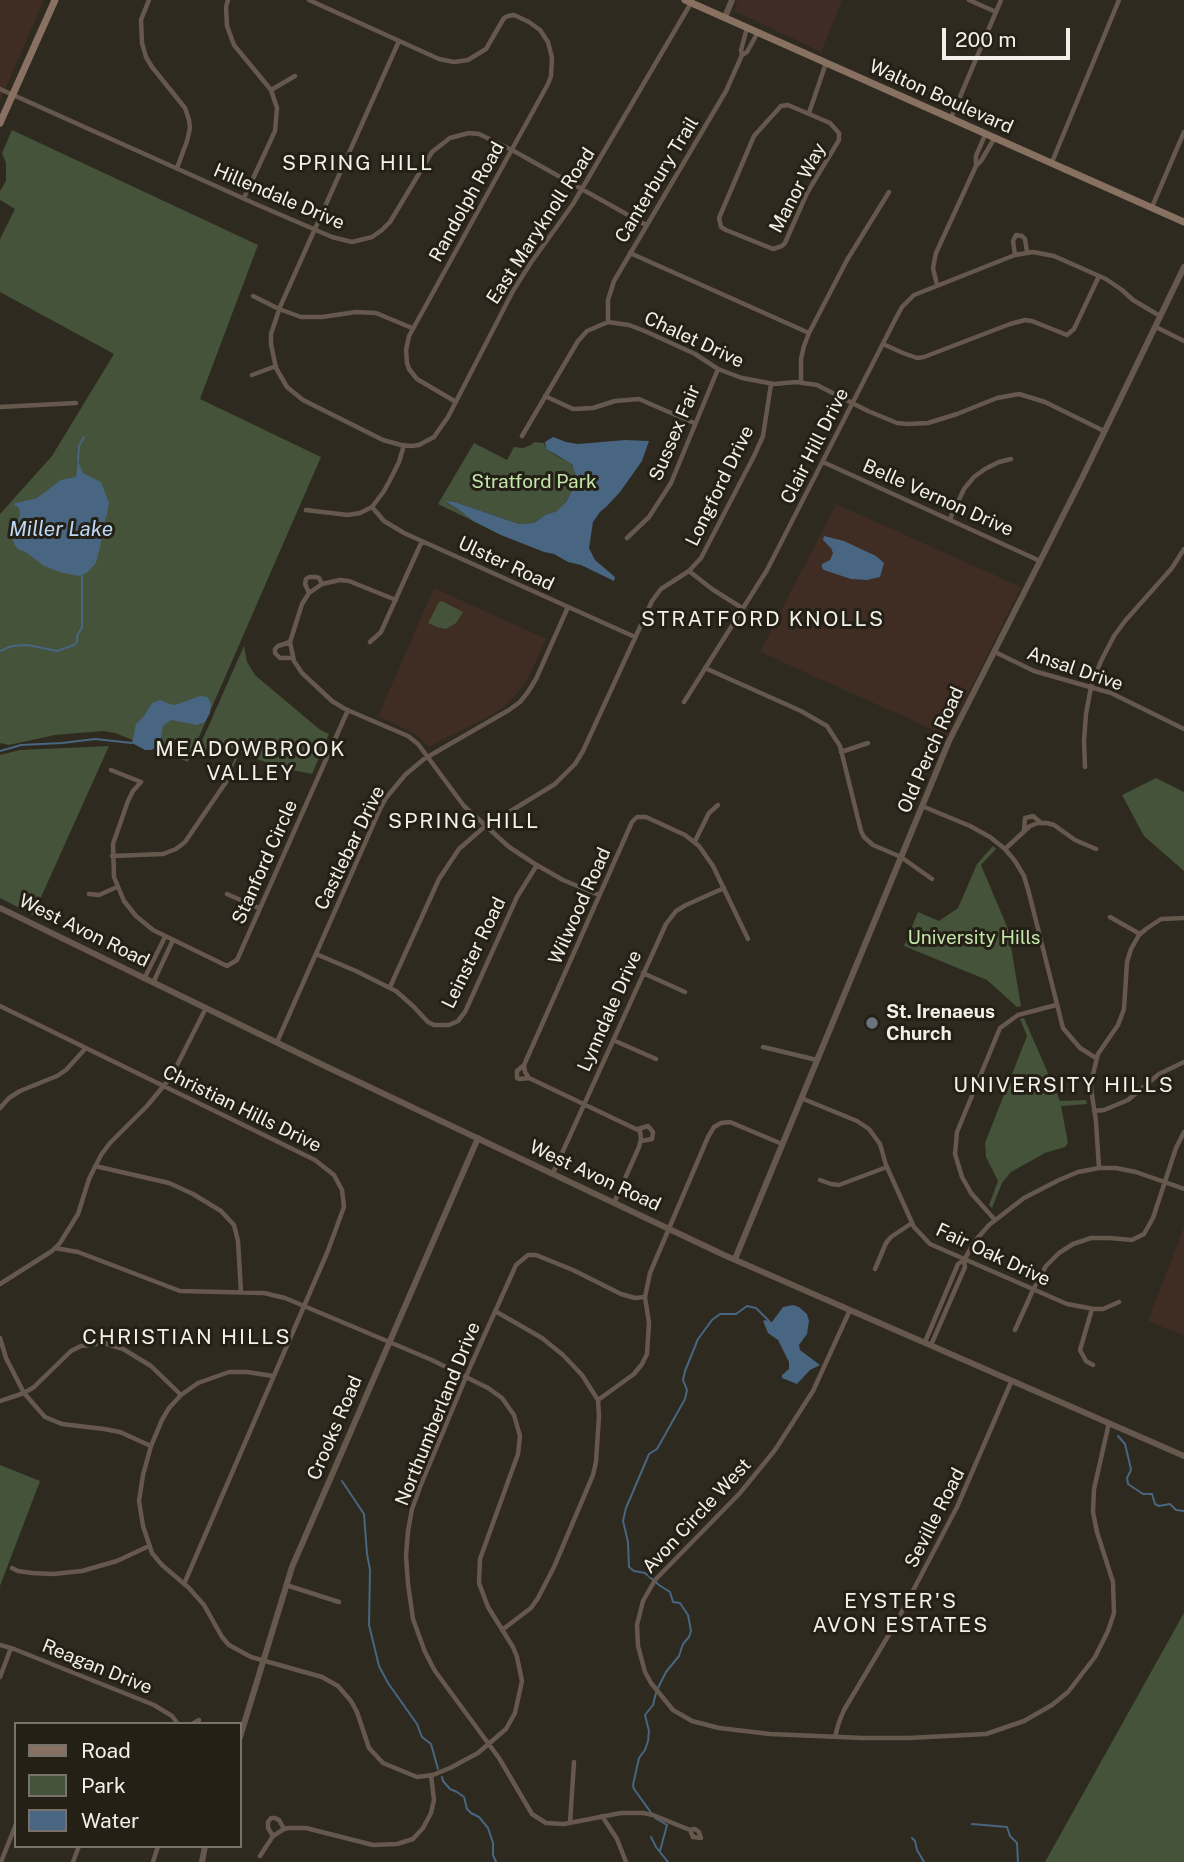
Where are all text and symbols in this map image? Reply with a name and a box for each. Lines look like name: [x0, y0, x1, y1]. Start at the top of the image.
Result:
scale bar: [946, 14, 1074, 58]
text: 200 m: [955, 27, 1016, 52]
street label: Walton Boulevard: [865, 55, 1017, 139]
street label: Canterbury Trail: [610, 113, 704, 247]
street label: Randolph Road: [425, 138, 509, 266]
street label: Manor Way: [765, 139, 831, 237]
street label: East Maryknoll Road: [482, 144, 600, 308]
district label: SPRING HILL: [283, 151, 433, 177]
street label: Hillendale Drive: [210, 159, 348, 235]
street label: Chalet Drive: [640, 307, 748, 373]
street label: Sussex Fair: [645, 381, 705, 485]
street label: Clair Hill Drive: [776, 384, 854, 508]
street label: Longford Drive: [681, 422, 759, 550]
street label: Belle Vernon Drive: [859, 455, 1017, 541]
park label: Stratford Park: [471, 471, 597, 493]
water label: Miller Lake: [9, 517, 113, 543]
street label: Ulster Road: [454, 532, 558, 596]
district label: STRATFORD KNOLLS: [643, 607, 883, 633]
street label: Ansal Drive: [1024, 642, 1126, 696]
street label: Old Perch Road: [893, 683, 969, 817]
district label: MEADOWBROOK VALLEY: [157, 737, 345, 787]
street label: Castlebar Drive: [310, 782, 390, 914]
street label: Stanford Circle: [227, 796, 303, 928]
district label: SPRING HILL: [389, 809, 539, 835]
street label: Wilwood Road: [544, 844, 616, 968]
street label: West Avon Road: [15, 890, 153, 972]
street label: Leinster Road: [437, 893, 511, 1013]
park label: University Hills: [908, 927, 1040, 949]
street label: Lynndale Drive: [573, 947, 647, 1075]
place label: St. Irenaeus Church: [886, 1001, 995, 1045]
marker: St. Irenaeus Church: [864, 1015, 880, 1031]
street label: Christian Hills Drive: [159, 1061, 325, 1157]
district label: UNIVERSITY HILLS: [955, 1073, 1173, 1099]
street label: West Avon Road: [526, 1136, 664, 1216]
street label: Fair Oak Drive: [932, 1219, 1054, 1291]
street label: Northumberland Drive: [391, 1319, 485, 1509]
district label: CHRISTIAN HILLS: [84, 1325, 290, 1351]
street label: Crooks Road: [303, 1372, 367, 1484]
street label: Avon Circle West: [638, 1454, 756, 1578]
street label: Seville Road: [900, 1464, 970, 1572]
district label: EYSTER'S AVON ESTATES: [814, 1589, 988, 1639]
street label: Reagan Drive: [39, 1635, 155, 1699]
legend: [14, 1722, 242, 1848]
text: Road: [81, 1738, 131, 1763]
text: Park: [81, 1773, 126, 1798]
text: Water: [81, 1808, 139, 1833]

